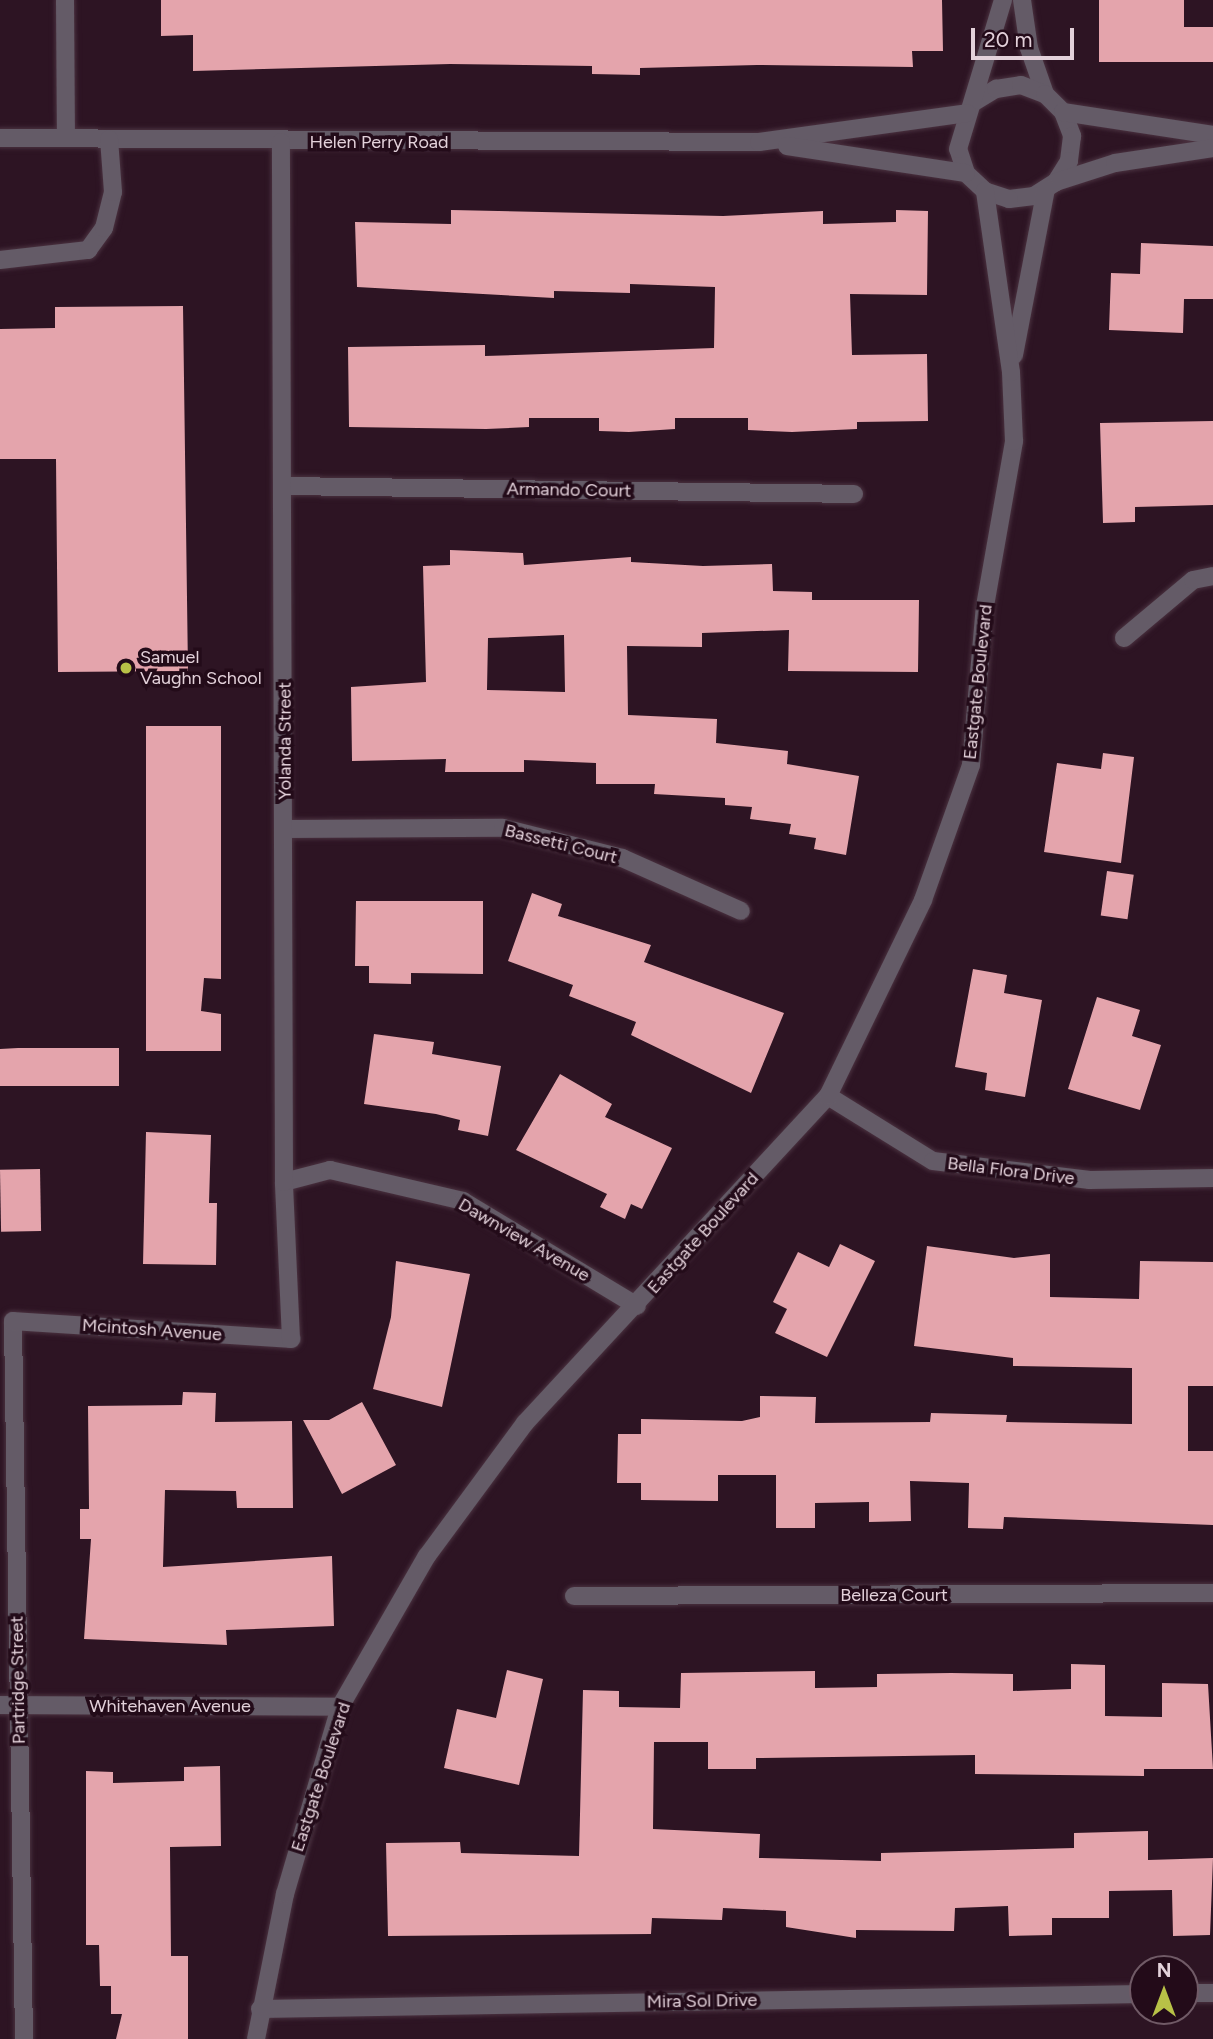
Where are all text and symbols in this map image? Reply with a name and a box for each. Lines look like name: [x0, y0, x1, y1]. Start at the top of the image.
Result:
scale bar: [975, 14, 1078, 58]
text: 20 m: [984, 27, 1032, 52]
street label: Helen Perry Road: [309, 131, 449, 153]
street label: Armando Court: [507, 478, 631, 502]
street label: Eastgate Boulevard: [959, 603, 997, 761]
place label: Samuel Vaughn School: [140, 647, 262, 690]
marker: Samuel Vaughn School: [118, 660, 134, 676]
street label: Yolanda Street: [274, 682, 296, 800]
street label: Bassetti Court: [502, 820, 620, 868]
street label: Bella Flora Drive: [946, 1152, 1076, 1190]
street label: Eastgate Boulevard: [643, 1168, 763, 1298]
street label: Dawnview Avenue: [455, 1194, 593, 1286]
street label: Mcintosh Avenue: [81, 1314, 223, 1346]
street label: Belleza Court: [840, 1584, 948, 1606]
street label: Partridge Street: [6, 1616, 30, 1744]
street label: Whitehaven Avenue: [89, 1695, 251, 1717]
street label: Eastgate Boulevard: [287, 1700, 355, 1854]
north arrow: [1129, 1955, 1199, 2025]
text: N: [1157, 1959, 1171, 1982]
street label: Mira Sol Drive: [647, 1989, 757, 2013]

